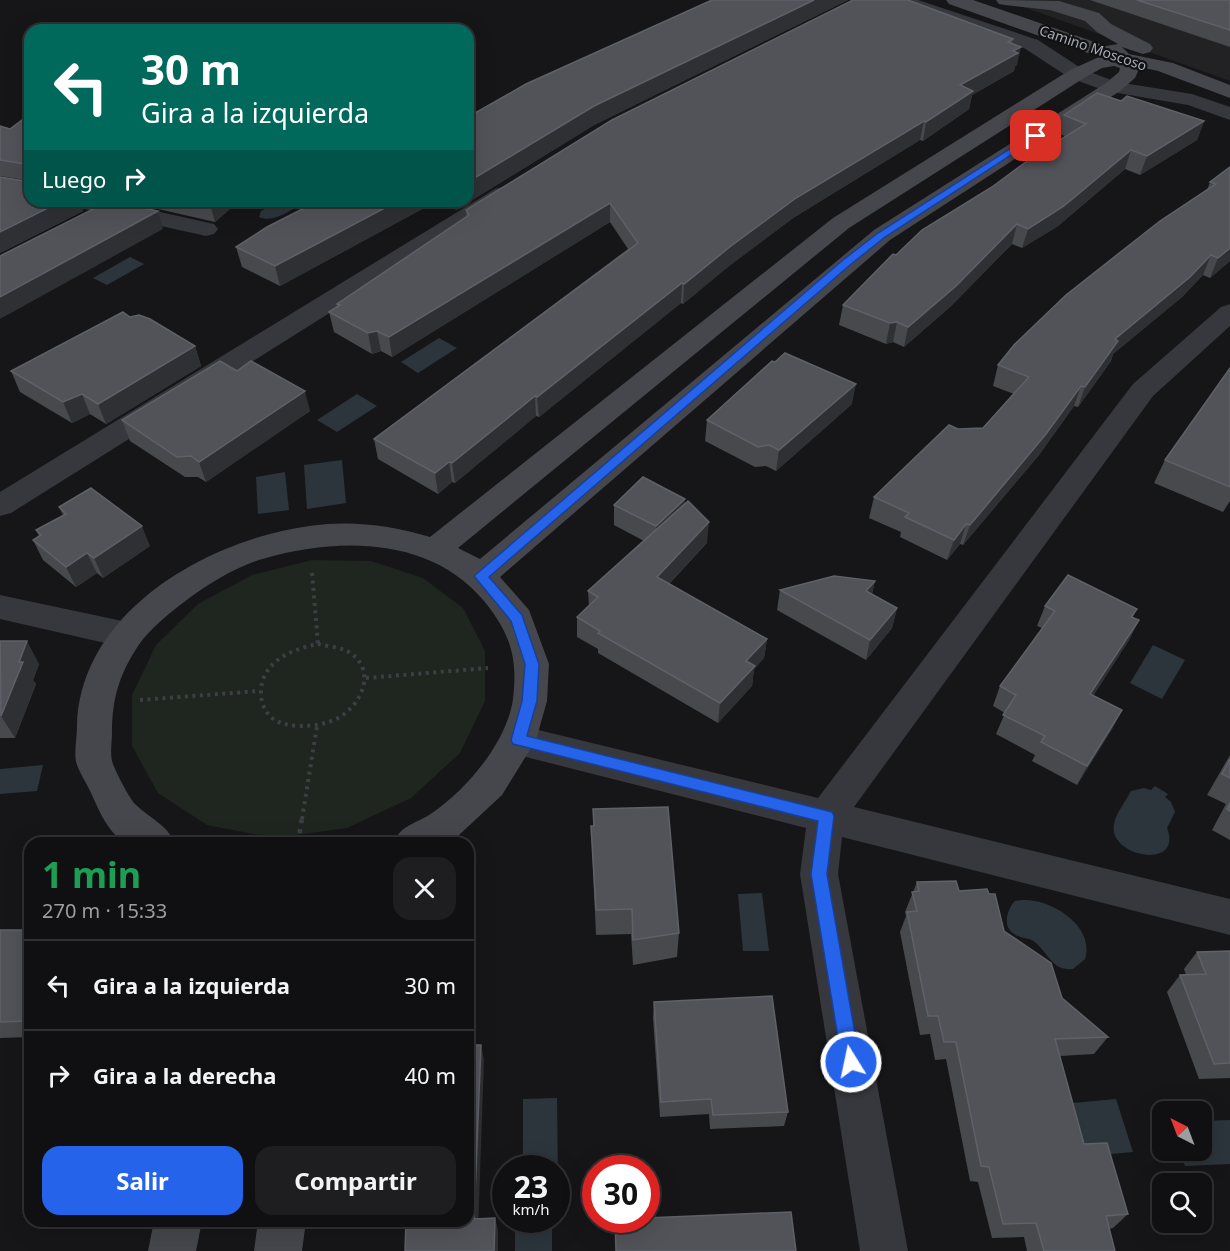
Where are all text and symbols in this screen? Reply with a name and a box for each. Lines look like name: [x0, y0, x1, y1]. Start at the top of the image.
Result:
street label: Camino Moscoso: [1037, 20, 1149, 75]
text: 30 m: [141, 40, 241, 97]
icon: left: [42, 48, 120, 126]
text: Gira a la izquierda: [141, 94, 369, 131]
pin: [1010, 110, 1061, 161]
icon: arrive: [1019, 119, 1052, 152]
icon: right: [118, 162, 151, 195]
text: Luego: [42, 164, 106, 194]
text: 1 min: [42, 850, 141, 899]
button: close: [393, 857, 456, 920]
text: 270 m · 15:33: [42, 897, 167, 924]
icon: left: [42, 969, 75, 1002]
text: Gira a la izquierda: [93, 970, 290, 1000]
text: 30 m: [405, 970, 456, 1000]
position arrow: [819, 1030, 883, 1094]
icon: right: [42, 1059, 75, 1092]
text: Gira a la derecha: [93, 1060, 277, 1090]
text: 40 m: [405, 1060, 456, 1090]
north arrow: [1152, 1101, 1212, 1161]
map controls: [1152, 1101, 1212, 1233]
button: Salir: [42, 1146, 243, 1215]
button: Compartir: [255, 1146, 456, 1215]
speed limit sign: 30: [582, 1155, 660, 1233]
text: 23: [514, 1166, 548, 1207]
button: search: [1152, 1173, 1212, 1233]
text: km/h: [513, 1199, 549, 1219]

